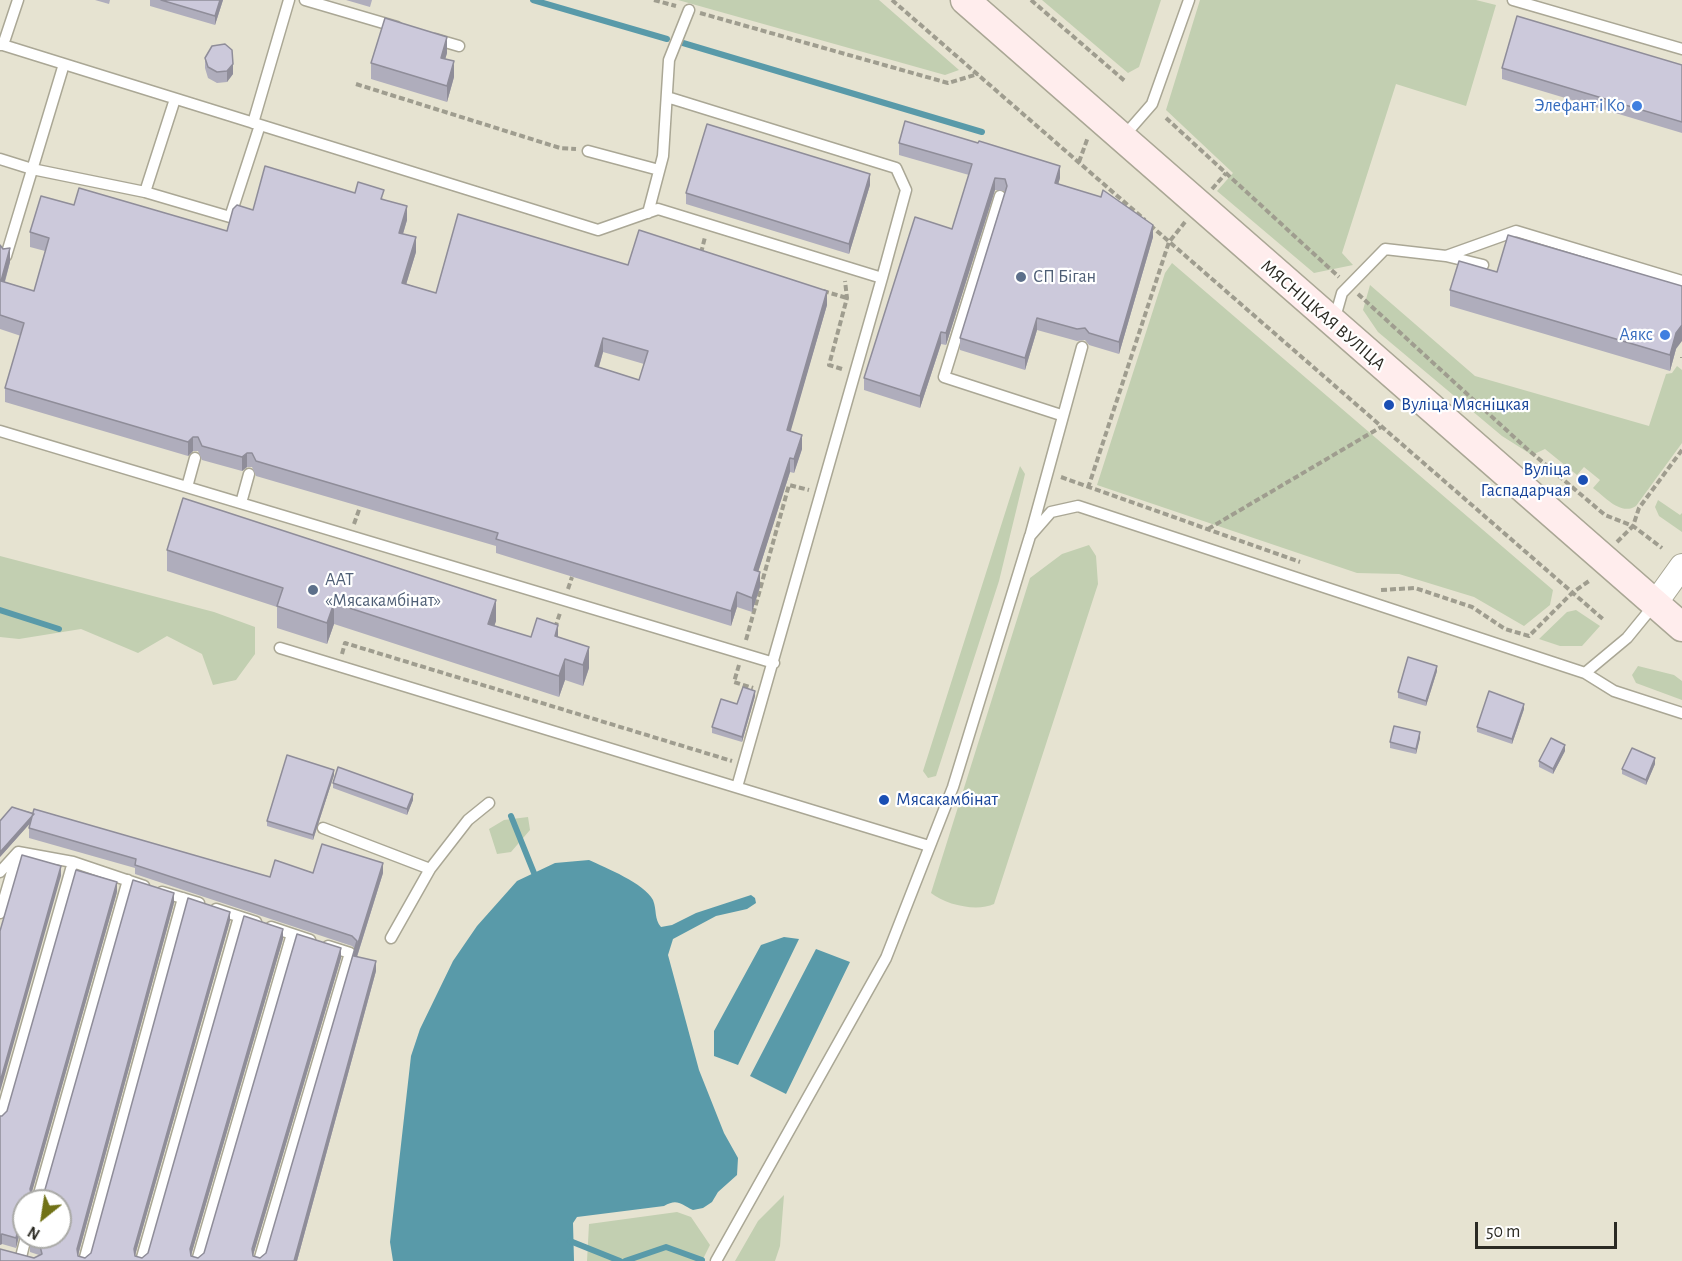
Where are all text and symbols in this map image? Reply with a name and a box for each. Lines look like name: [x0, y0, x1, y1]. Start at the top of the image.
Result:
place label: Элефант і Ко: [1534, 95, 1625, 117]
marker: Элефант і Ко: [1630, 99, 1644, 113]
street label: МЯСНІЦКАЯ ВУЛІЦА: [1256, 255, 1390, 375]
place label: СП Біган: [1033, 266, 1096, 288]
marker: СП Біган: [1014, 270, 1028, 284]
place label: Аякс: [1619, 324, 1653, 346]
marker: Аякс: [1658, 328, 1672, 342]
place label: Вуліца Мясніцкая: [1401, 394, 1529, 416]
marker: Вуліца Мясніцкая: [1382, 398, 1396, 412]
place label: Вуліца Гаспадарчая: [1481, 459, 1571, 502]
marker: Вуліца Гаспадарчая: [1576, 473, 1590, 487]
place label: ААТ «Мясакамбінат»: [325, 569, 441, 612]
marker: ААТ «Мясакамбінат»: [306, 583, 320, 597]
place label: Мясакамбінат: [896, 789, 998, 811]
marker: Мясакамбінат: [877, 793, 891, 807]
north arrow: [12, 1189, 72, 1249]
scale bar: [1478, 1210, 1620, 1248]
text: N: [25, 1223, 43, 1243]
text: 50 m: [1486, 1223, 1520, 1241]

